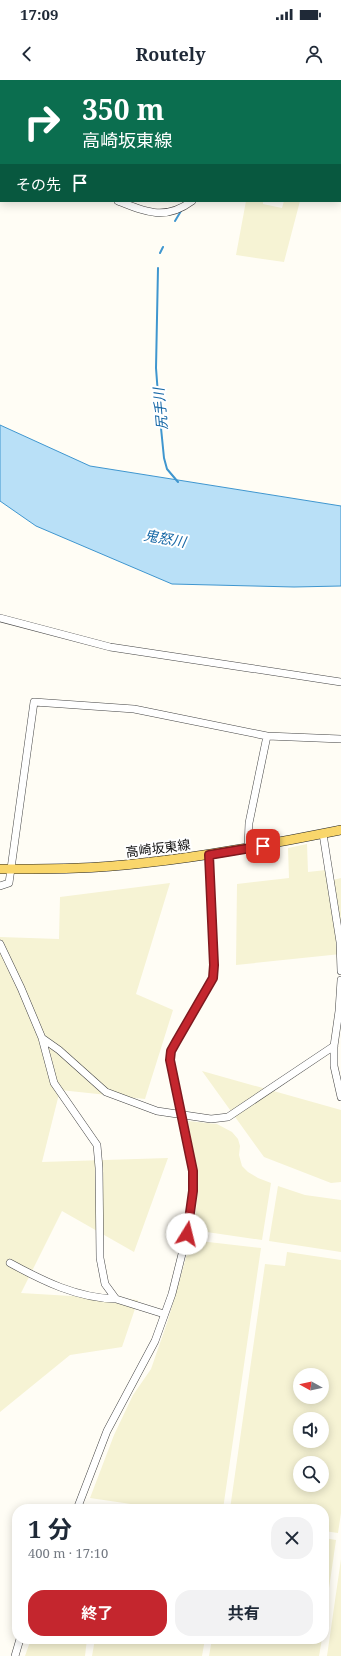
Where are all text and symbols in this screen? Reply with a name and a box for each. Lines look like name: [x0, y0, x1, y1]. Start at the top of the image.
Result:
text: 17:09: [20, 4, 58, 24]
text: Routely: [135, 42, 206, 66]
icon: back: [16, 43, 38, 65]
icon: person: [303, 43, 325, 65]
text: 350 m: [82, 90, 164, 128]
icon: right: [16, 96, 68, 148]
text: 高崎坂東線: [82, 128, 172, 152]
icon: arrive: [69, 172, 91, 194]
text: その先: [16, 174, 61, 194]
water label: 尻手川: [149, 385, 171, 431]
water label: 鬼怒川: [143, 525, 189, 551]
pin: [246, 829, 280, 863]
street label: 高崎坂東線: [125, 835, 191, 861]
icon: arrive: [252, 835, 274, 857]
position arrow: [166, 1213, 208, 1255]
north arrow: [293, 1368, 329, 1404]
map controls: [293, 1368, 329, 1492]
button: sound: [293, 1412, 329, 1448]
button: search: [293, 1456, 329, 1492]
text: 1 分: [28, 1512, 72, 1545]
button: close: [271, 1517, 313, 1559]
text: 400 m · 17:10: [28, 1544, 108, 1562]
button: 終了: [28, 1590, 167, 1636]
button: 共有: [175, 1590, 313, 1636]

